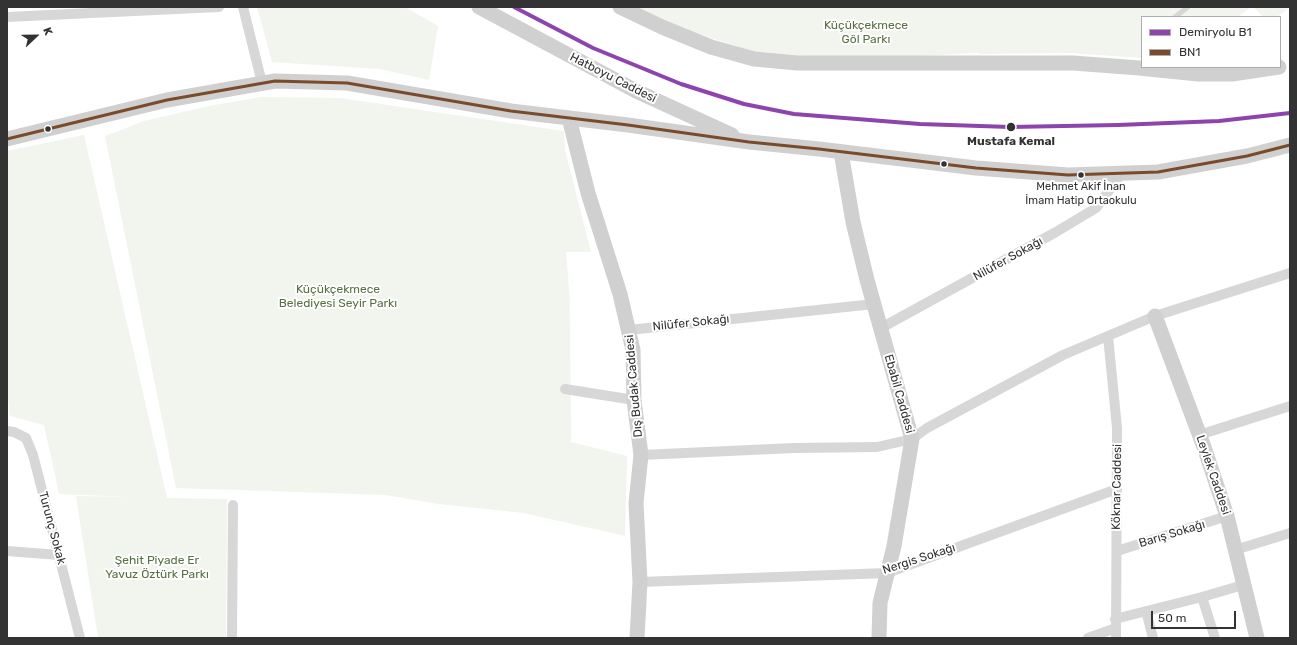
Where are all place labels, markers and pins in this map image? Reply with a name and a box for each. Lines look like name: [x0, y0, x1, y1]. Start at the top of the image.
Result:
marker: Mustafa Kemal: [1005, 121, 1017, 133]
unlabelled marker: [43, 124, 53, 134]
place label: Mustafa Kemal: [967, 135, 1055, 149]
unlabelled marker: [939, 159, 949, 169]
marker: Mehmet Akif İnan İmam Hatip Ortaokulu: [1076, 170, 1086, 180]
place label: Mehmet Akif İnan İmam Hatip Ortaokulu: [1025, 180, 1137, 206]

